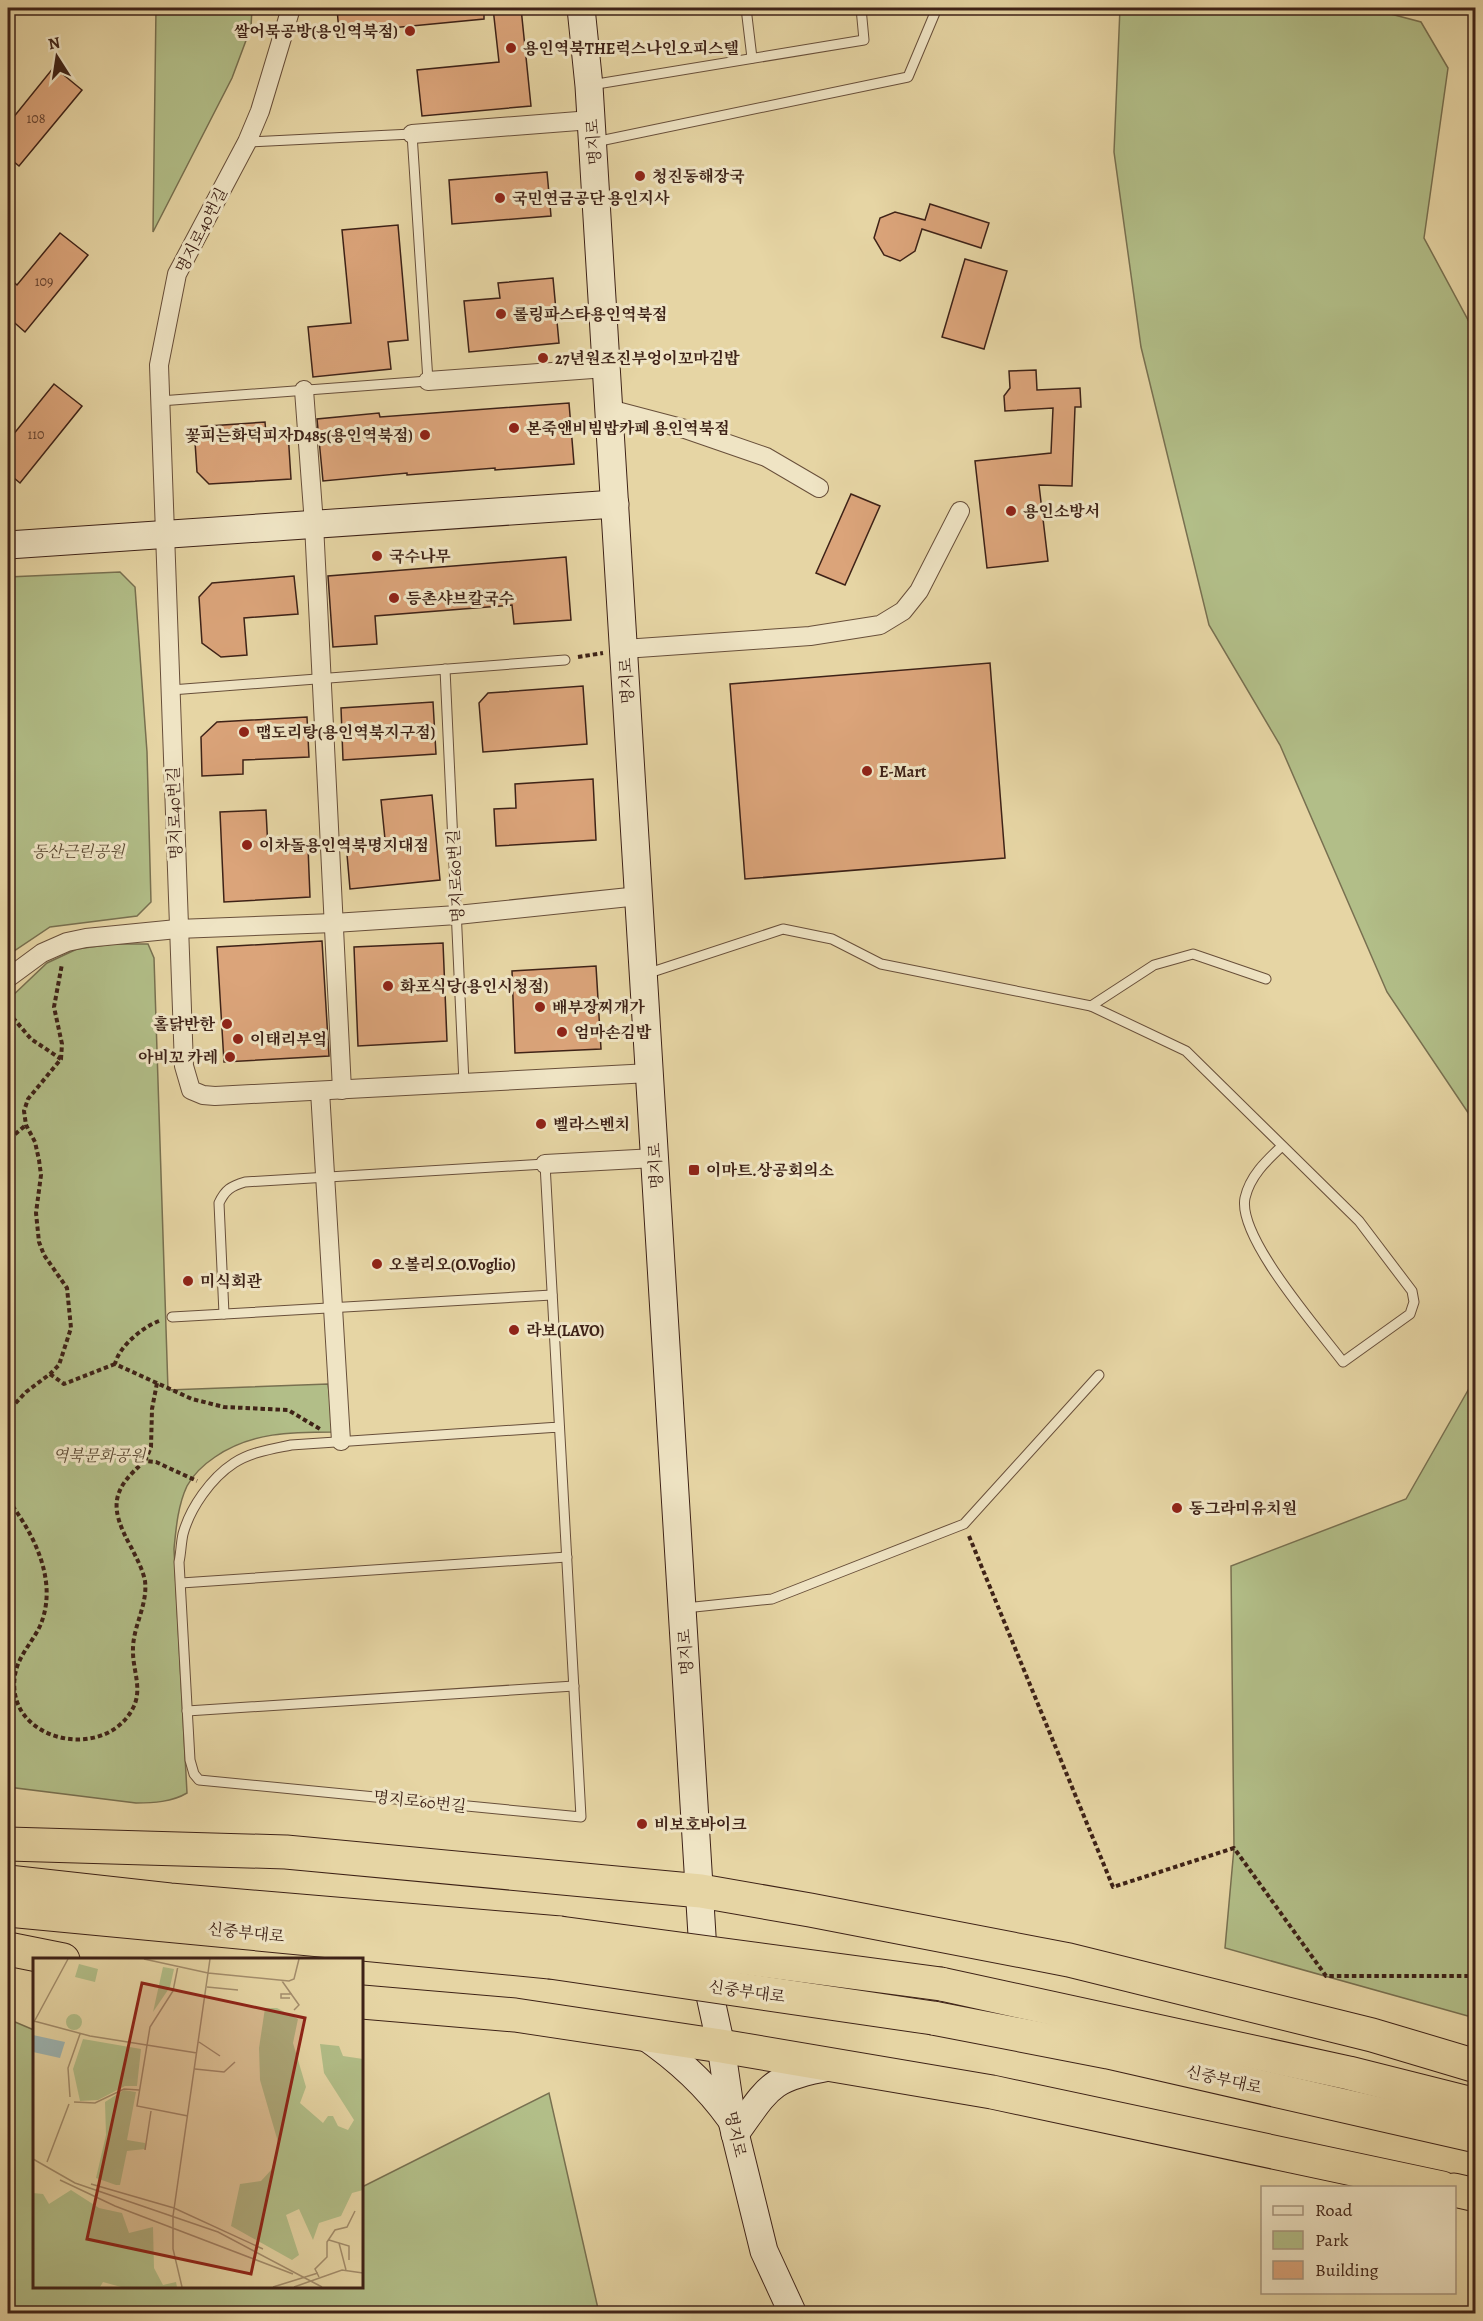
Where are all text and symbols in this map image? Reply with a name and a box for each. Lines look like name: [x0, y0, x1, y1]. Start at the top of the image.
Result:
place label: 쌀어묵공방(용인역북점): [234, 21, 398, 43]
marker: 쌀어묵공방(용인역북점): [403, 24, 417, 38]
north arrow: [27, 27, 87, 87]
text: N: [46, 31, 62, 55]
place label: 용인역북THE럭스나인오피스텔: [523, 38, 739, 60]
marker: 용인역북THE럭스나인오피스텔: [504, 41, 518, 55]
house number: 108: [26, 109, 46, 128]
street label: 명지로: [581, 117, 607, 166]
place label: 청진동해장국: [652, 166, 745, 188]
marker: 청진동해장국: [633, 169, 647, 183]
street label: 명지로40번길: [171, 184, 233, 277]
place label: 국민연금공단 용인지사: [512, 188, 670, 210]
marker: 국민연금공단 용인지사: [493, 191, 507, 205]
house number: 109: [35, 272, 53, 291]
place label: 롤링파스타용인역북점: [513, 304, 668, 326]
marker: 롤링파스타용인역북점: [494, 307, 508, 321]
place label: 27년원조진부엉이꼬마김밥: [555, 348, 740, 370]
marker: 27년원조진부엉이꼬마김밥: [536, 351, 550, 365]
place label: 본죽앤비빔밥카페 용인역북점: [526, 418, 730, 440]
marker: 본죽앤비빔밥카페 용인역북점: [507, 421, 521, 435]
house number: 110: [27, 425, 45, 444]
place label: 꽃피는화덕피자D485(용인역북점): [185, 425, 413, 447]
marker: 꽃피는화덕피자D485(용인역북점): [418, 428, 432, 442]
place label: 용인소방서: [1023, 501, 1100, 523]
marker: 용인소방서: [1004, 504, 1018, 518]
place label: 국수나무: [389, 546, 451, 568]
marker: 국수나무: [370, 549, 384, 563]
place label: 등촌샤브칼국수: [406, 588, 515, 610]
marker: 등촌샤브칼국수: [387, 591, 401, 605]
street label: 명지로: [615, 657, 639, 705]
place label: 맵도리탕(용인역북지구점): [256, 722, 435, 744]
marker: 맵도리탕(용인역북지구점): [237, 725, 251, 739]
place label: E-Mart: [879, 761, 927, 783]
marker: E-Mart: [860, 764, 874, 778]
street label: 명지로40번길: [162, 766, 188, 860]
street label: 명지로60번길: [443, 829, 469, 923]
place label: 이차돌용인역북명지대점: [259, 835, 429, 857]
marker: 이차돌용인역북명지대점: [240, 838, 254, 852]
park label: 동산근린공원: [32, 841, 126, 863]
place label: 화포식당(용인시청점): [400, 976, 548, 998]
marker: 화포식당(용인시청점): [381, 979, 395, 993]
place label: 배부장찌개가: [552, 997, 645, 1019]
marker: 배부장찌개가: [533, 1000, 547, 1014]
place label: 홀닭반한: [153, 1014, 216, 1036]
marker: 홀닭반한: [220, 1017, 234, 1031]
place label: 엄마손김밥: [574, 1022, 652, 1044]
marker: 엄마손김밥: [555, 1025, 569, 1039]
place label: 이태리부엌: [250, 1029, 327, 1051]
marker: 이태리부엌: [231, 1032, 245, 1046]
place label: 아비꼬 카레: [138, 1047, 218, 1069]
marker: 아비꼬 카레: [223, 1050, 237, 1064]
place label: 벨라스벤치: [553, 1114, 630, 1136]
marker: 벨라스벤치: [534, 1117, 548, 1131]
street label: 명지로: [644, 1142, 668, 1190]
place label: 이마트.상공회의소: [706, 1160, 835, 1182]
marker: 이마트.상공회의소: [687, 1163, 701, 1177]
place label: 오볼리오(O.Voglio): [389, 1254, 516, 1276]
marker: 오볼리오(O.Voglio): [370, 1257, 384, 1271]
place label: 미식회관: [200, 1271, 262, 1293]
marker: 미식회관: [181, 1274, 195, 1288]
place label: 라보(LAVO): [526, 1320, 604, 1342]
marker: 라보(LAVO): [507, 1323, 521, 1337]
park label: 역북문화공원: [53, 1445, 147, 1467]
place label: 동그라미유치원: [1189, 1498, 1297, 1520]
marker: 동그라미유치원: [1170, 1501, 1184, 1515]
street label: 명지로: [673, 1627, 699, 1676]
street label: 명지로60번길: [372, 1786, 467, 1818]
place label: 비보호바이크: [654, 1814, 747, 1836]
marker: 비보호바이크: [635, 1817, 649, 1831]
street label: 신중부대로: [206, 1918, 286, 1948]
inset map: [33, 1958, 363, 2288]
street label: 신중부대로: [707, 1976, 787, 2008]
street label: 신중부대로: [1184, 2061, 1264, 2100]
street label: 명지로: [719, 2109, 751, 2160]
legend: [1261, 2186, 1456, 2294]
text: Road: [1315, 2198, 1353, 2222]
text: Park: [1315, 2228, 1349, 2252]
text: Building: [1315, 2258, 1379, 2282]

